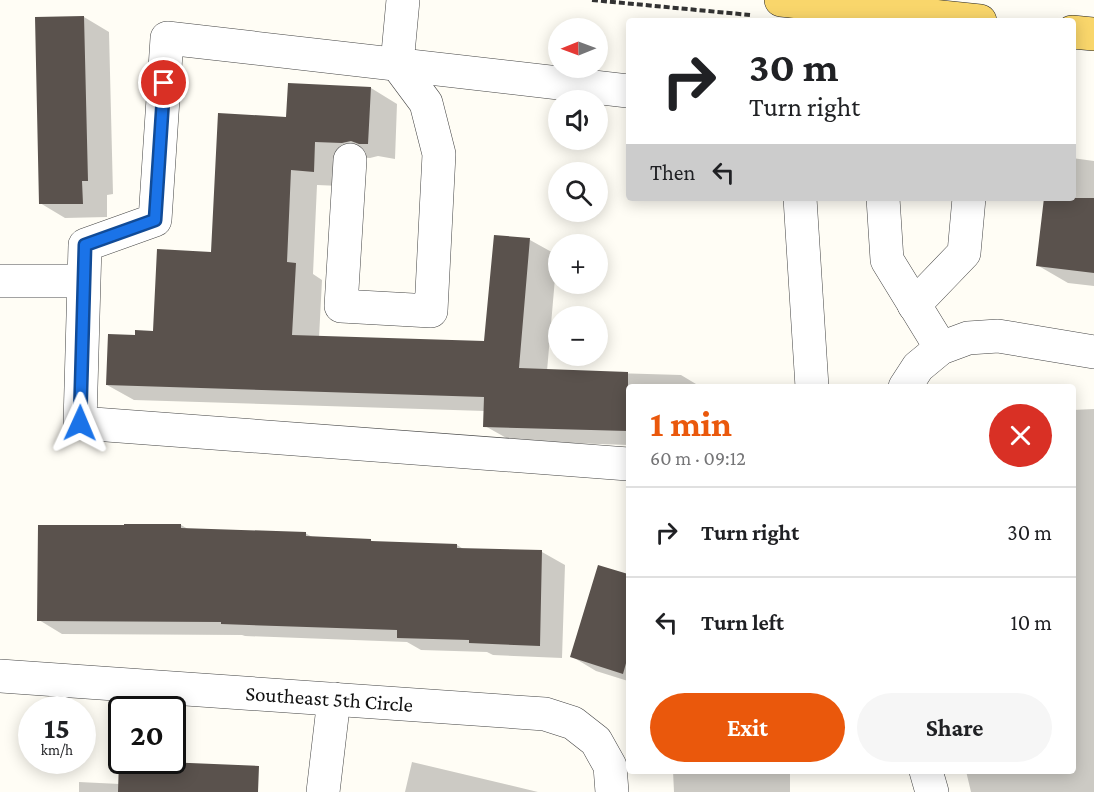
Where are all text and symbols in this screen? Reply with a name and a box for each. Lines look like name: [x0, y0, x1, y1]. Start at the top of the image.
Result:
north arrow: [548, 18, 608, 78]
map controls: [548, 18, 608, 366]
icon: right: [650, 42, 728, 120]
text: 30 m: [749, 43, 839, 90]
pin: [138, 57, 189, 108]
icon: arrive: [147, 66, 180, 99]
button: sound: [548, 90, 608, 150]
text: Turn right: [749, 92, 860, 122]
icon: left: [707, 156, 740, 189]
text: Then: [650, 160, 695, 185]
button: search: [548, 162, 608, 222]
button: +: [548, 234, 608, 294]
button: −: [548, 306, 608, 366]
position arrow: [48, 391, 112, 455]
text: 1 min: [650, 404, 732, 444]
button: close: [989, 404, 1052, 467]
text: 60 m · 09:12: [650, 447, 746, 469]
icon: right: [650, 516, 683, 549]
text: Turn right: [701, 520, 799, 545]
text: 30 m: [1007, 520, 1052, 545]
icon: left: [650, 606, 683, 639]
text: Turn left: [701, 610, 784, 635]
text: 10 m: [1010, 610, 1052, 635]
street label: Southeast 5th Circle: [245, 681, 414, 717]
button: Exit: [650, 693, 845, 762]
button: Share: [857, 693, 1052, 762]
speed limit sign: 20: [108, 696, 186, 774]
text: 15: [44, 711, 70, 744]
text: km/h: [41, 742, 73, 758]

